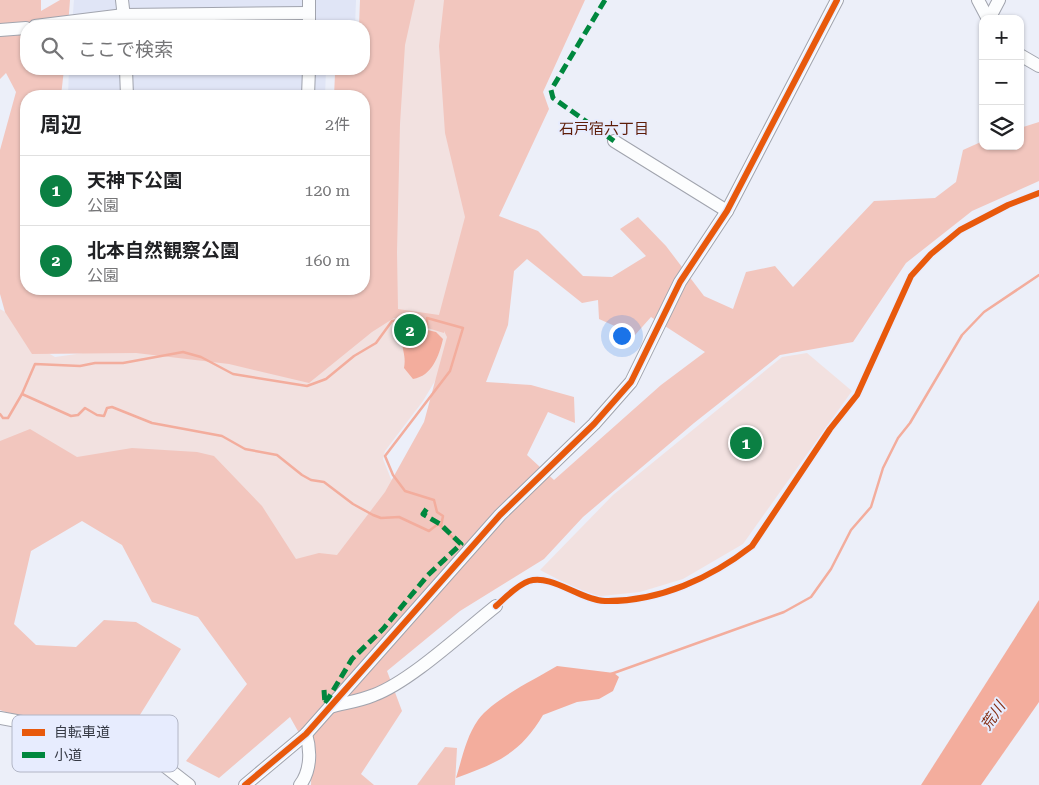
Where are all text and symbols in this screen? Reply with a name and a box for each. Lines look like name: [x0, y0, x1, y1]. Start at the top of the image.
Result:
map controls: [979, 15, 1024, 150]
button: +: [979, 15, 1024, 60]
search box: [20, 20, 370, 75]
icon: search: [38, 34, 66, 62]
text: ここで検索: [78, 38, 173, 61]
button: −: [979, 60, 1024, 105]
button: layers: [979, 105, 1024, 150]
text: 周辺: [40, 113, 82, 137]
text: 2件: [325, 115, 350, 134]
district label: 石戸宿六丁目: [559, 120, 649, 138]
text: 天神下公園: [87, 169, 182, 192]
text: 1: [52, 181, 60, 200]
text: 120 m: [304, 181, 350, 200]
text: 公園: [87, 196, 119, 215]
text: 北本自然観察公園: [87, 239, 239, 262]
text: 2: [52, 251, 60, 270]
text: 160 m: [304, 251, 350, 270]
text: 公園: [87, 266, 119, 285]
pin: 2: [394, 311, 426, 349]
your location: [609, 323, 635, 349]
pin: 1: [730, 424, 762, 462]
water label: 荒川: [977, 697, 1010, 733]
legend: [12, 715, 178, 772]
text: 自転車道: [54, 724, 110, 740]
text: 小道: [54, 747, 82, 763]

